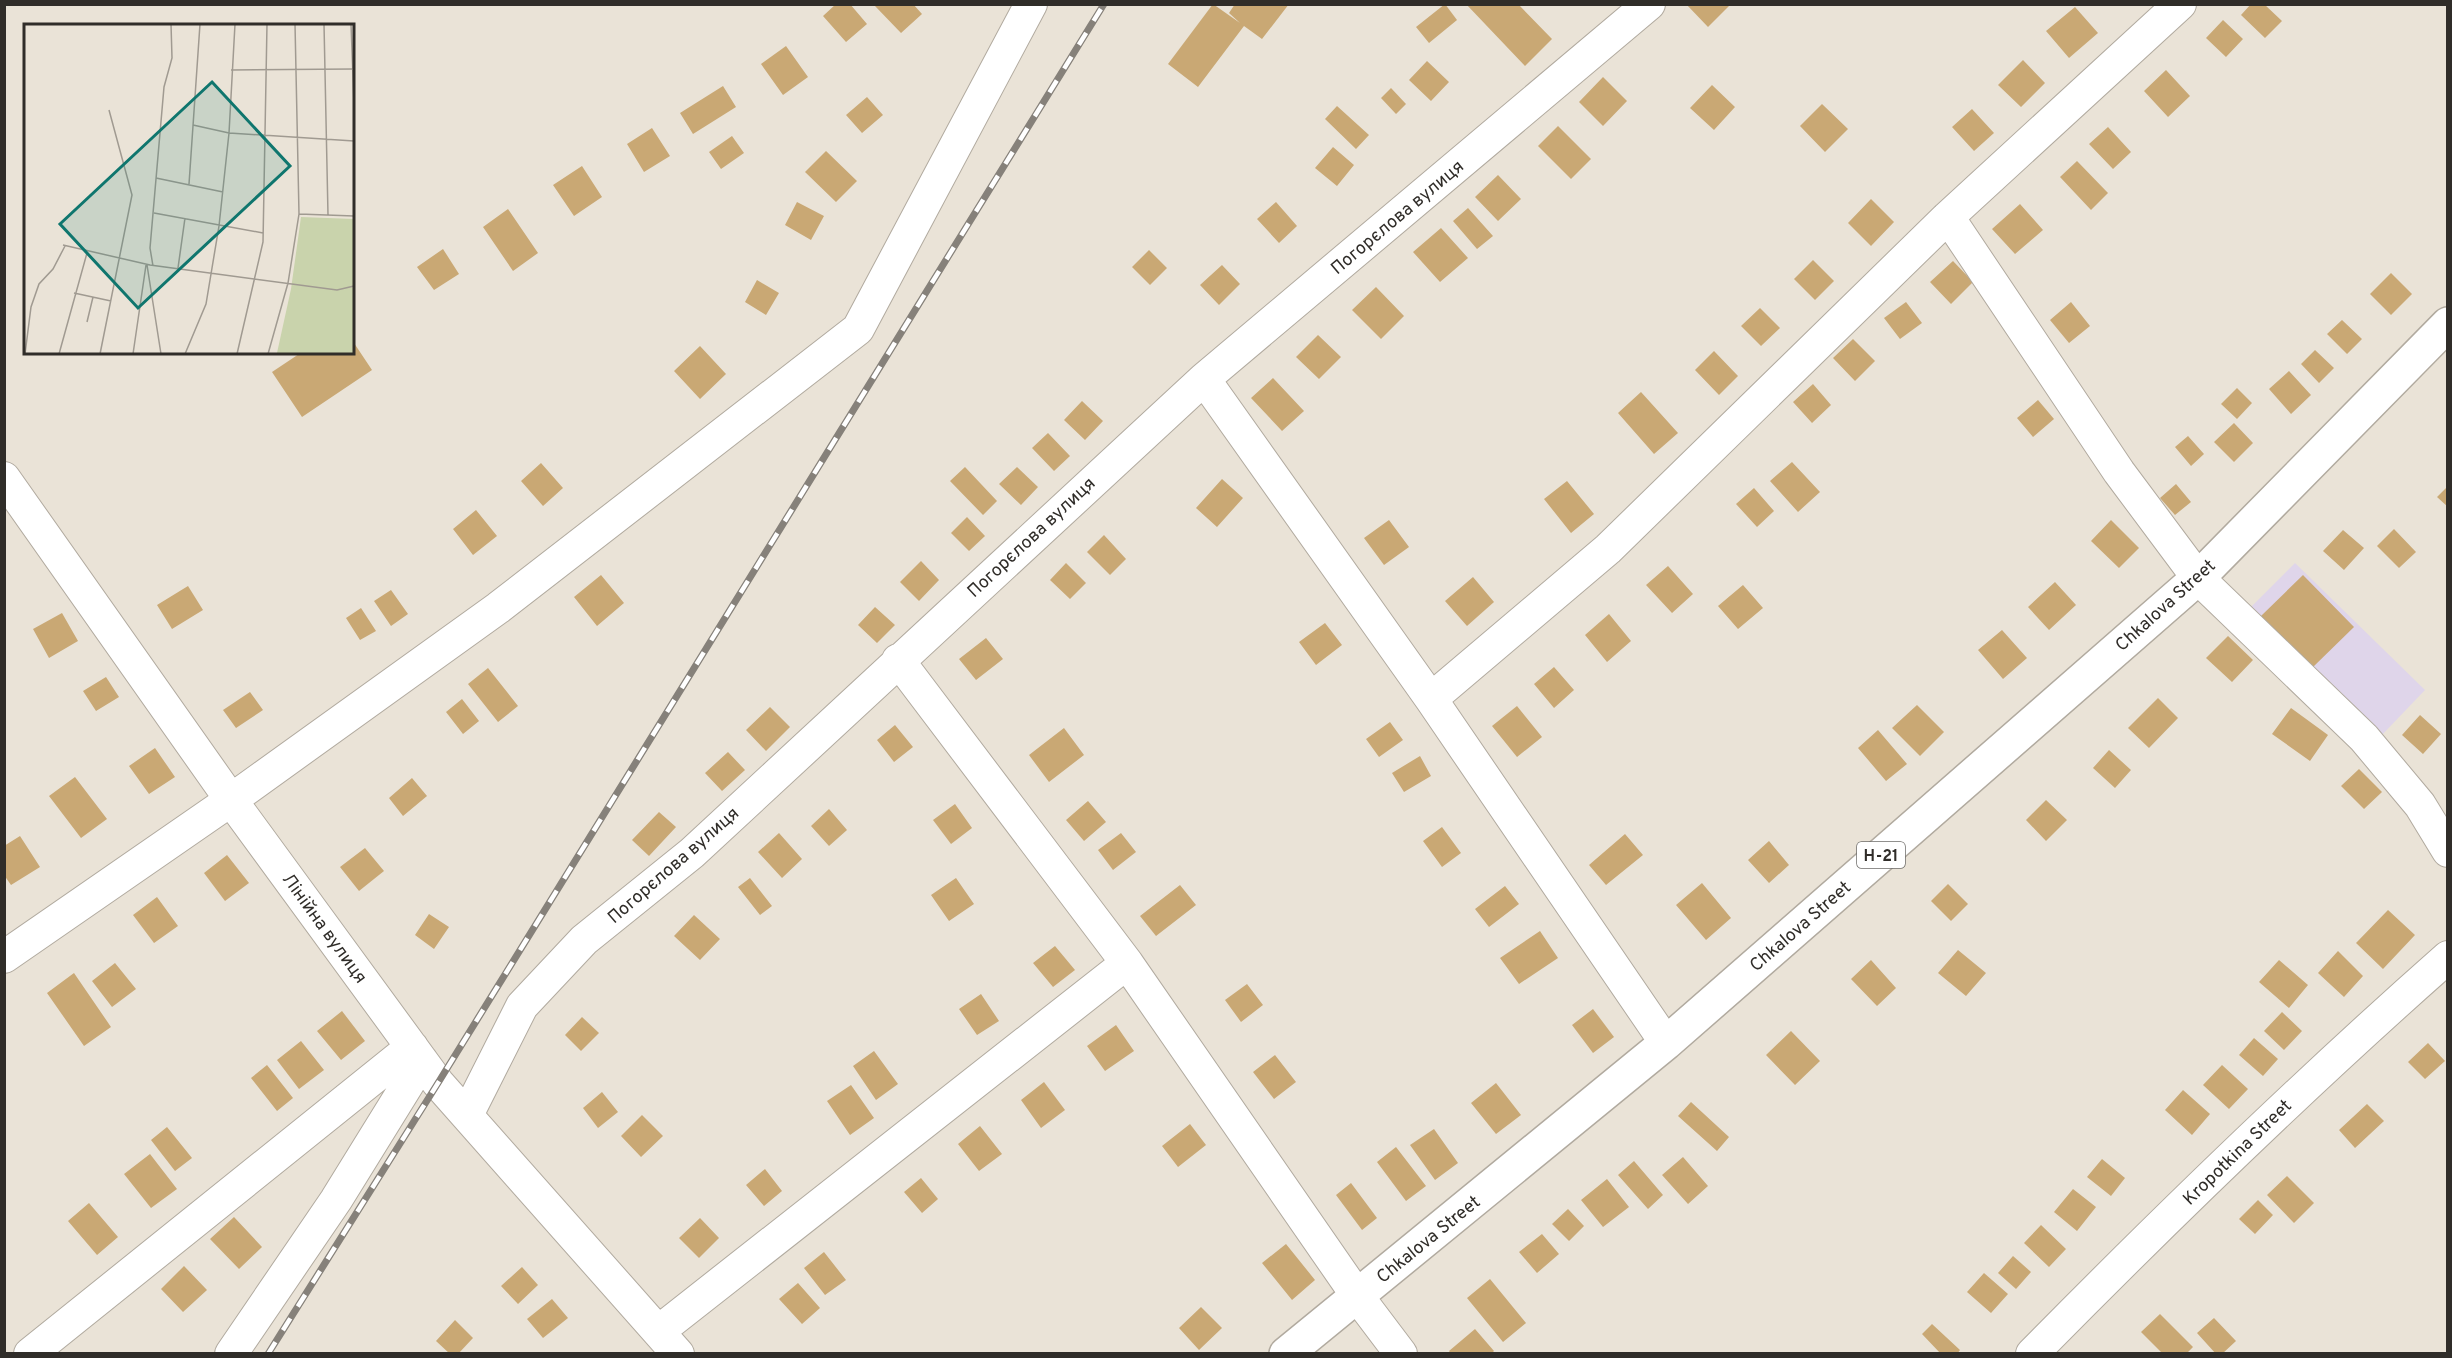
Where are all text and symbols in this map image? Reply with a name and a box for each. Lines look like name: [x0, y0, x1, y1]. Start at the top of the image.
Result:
inset map: [24, 24, 354, 354]
street label: Погорєлова вулиця: [1327, 156, 1469, 281]
street label: Погорєлова вулиця: [963, 473, 1101, 603]
street label: Chkalova Street: [2111, 555, 2221, 657]
street label: Погорєлова вулиця: [603, 803, 745, 930]
road number: Н-21: [1857, 842, 1905, 868]
street label: Лінійна вулиця: [276, 869, 372, 989]
street label: Chkalova Street: [1745, 877, 1857, 978]
street label: Kropotkina Street: [2179, 1095, 2297, 1211]
street label: Chkalova Street: [1372, 1191, 1486, 1289]

